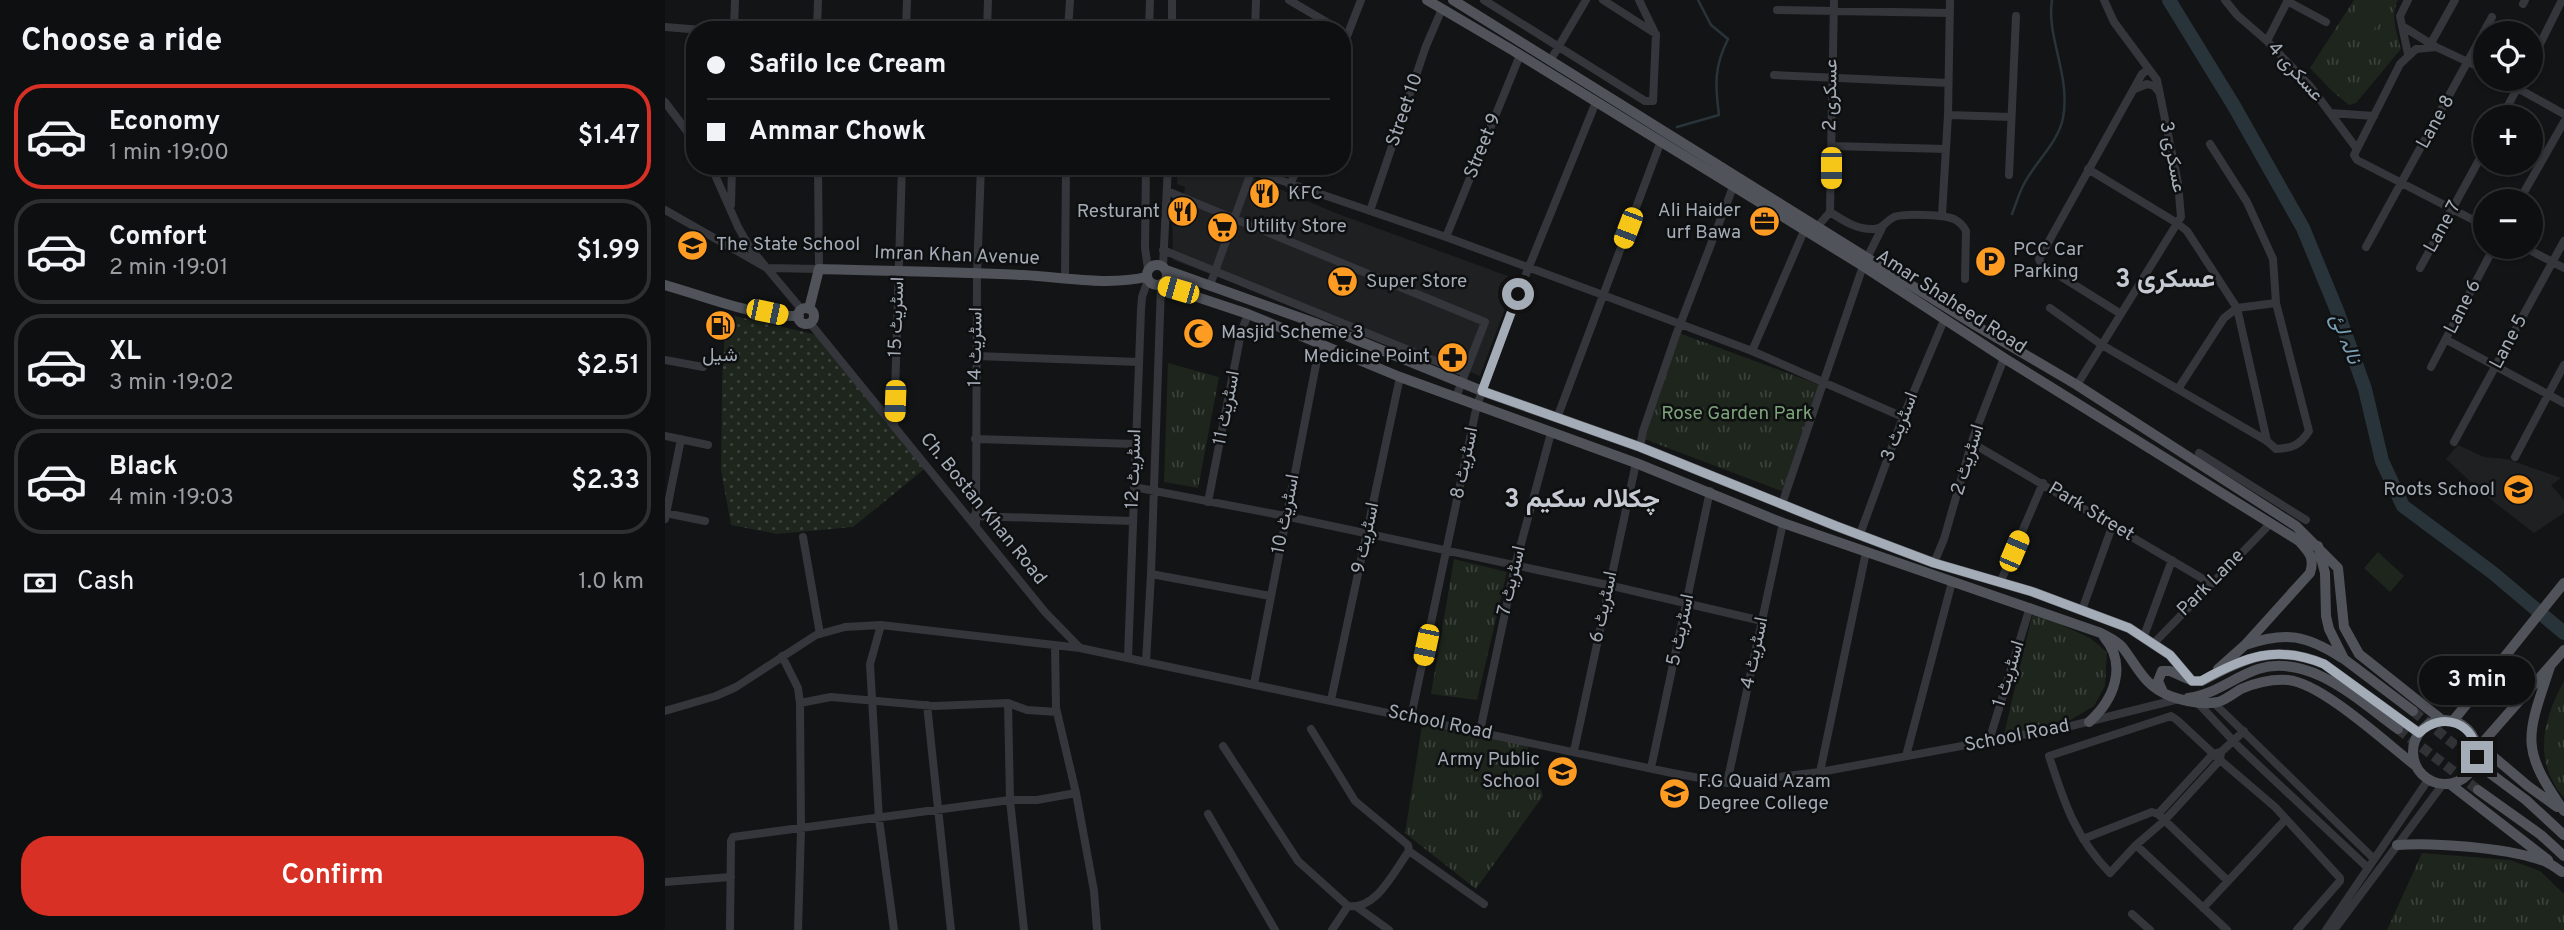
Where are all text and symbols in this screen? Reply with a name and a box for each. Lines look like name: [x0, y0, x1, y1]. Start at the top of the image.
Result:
map controls: [2473, 21, 2543, 259]
button: locate: [2473, 21, 2543, 91]
text: Choose a ride: [21, 22, 222, 62]
street label: عسکری 4: [2262, 37, 2328, 107]
text: Safilo Ice Cream: [749, 49, 946, 82]
street label: عسکری 2: [1818, 59, 1844, 131]
street label: Street 10: [1381, 70, 1429, 150]
street label: Lane 8: [2411, 91, 2461, 153]
icon: car: [25, 105, 88, 168]
button: +: [2473, 105, 2543, 175]
text: Economy: [109, 106, 220, 139]
street label: Street 9: [1459, 110, 1507, 182]
text: Ammar Chowk: [749, 116, 926, 149]
street label: عسکری 3: [2153, 119, 2191, 195]
text: $1.47: [578, 120, 640, 153]
text: 1 min · 19:00: [109, 139, 229, 168]
car: [1821, 147, 1842, 189]
restaurant icon: KFC: [1248, 177, 1282, 211]
place label: KFC: [1288, 182, 1323, 206]
button: −: [2473, 189, 2543, 259]
restaurant icon: Resturant: [1166, 195, 1200, 229]
street label: Lane 7: [2419, 197, 2467, 257]
place label: Ali Haider urf Bawa: [1658, 199, 1742, 245]
place label: Resturant: [1077, 200, 1160, 224]
car: [1611, 205, 1646, 251]
office icon: Ali Haider urf Bawa: [1747, 205, 1781, 239]
supermarket icon: Utility Store: [1205, 210, 1239, 244]
place label: Utility Store: [1245, 215, 1347, 239]
icon: car: [25, 220, 88, 283]
text: Comfort: [109, 221, 207, 254]
school or university icon: The State School: [676, 228, 710, 262]
place label: The State School: [716, 233, 860, 257]
text: $1.99: [576, 235, 640, 268]
place label: PCC Car Parking: [2013, 238, 2084, 284]
street label: Imran Khan Avenue: [874, 241, 1040, 271]
street label: Amar Shaheed Road: [1871, 244, 2031, 360]
parking icon: PCC Car Parking: [1973, 244, 2007, 278]
text: 2 min · 19:01: [109, 254, 228, 283]
district label: عسکری 3: [2115, 264, 2215, 297]
supermarket icon: Super Store: [1326, 265, 1360, 299]
place label: Super Store: [1366, 270, 1467, 294]
car: [1155, 274, 1202, 306]
street label: Lane 6: [2439, 276, 2487, 338]
street label: اسٹریٹ 15: [884, 277, 910, 357]
route start: [1502, 278, 1534, 310]
car: [745, 297, 790, 327]
street label: اسٹریٹ 14: [963, 307, 989, 387]
fuel station icon: شیل: [703, 308, 737, 342]
water label: نالہ لئ: [2323, 310, 2367, 369]
street label: Lane 5: [2485, 311, 2533, 373]
mosque icon: Masjid Scheme 3: [1181, 316, 1215, 350]
place label: Masjid Scheme 3: [1221, 321, 1364, 345]
icon: car: [25, 335, 88, 398]
text: XL: [109, 336, 141, 369]
pharmacy icon: Medicine Point: [1436, 340, 1470, 374]
place label: شیل: [702, 344, 738, 368]
place label: Medicine Point: [1304, 345, 1430, 369]
text: $2.51: [576, 350, 640, 383]
text: 3 min · 19:02: [109, 369, 234, 398]
street label: اسٹریٹ 11: [1208, 369, 1246, 447]
car: [884, 380, 907, 422]
street label: اسٹریٹ 3: [1876, 389, 1924, 465]
park label: Rose Garden Park: [1661, 402, 1813, 426]
street label: اسٹریٹ 2: [1946, 422, 1990, 498]
street label: اسٹریٹ 8: [1446, 425, 1484, 501]
street label: Ch. Bostan Khan Road: [914, 428, 1052, 590]
street label: اسٹریٹ 12: [1121, 429, 1147, 509]
icon: car: [25, 450, 88, 513]
text: Black: [109, 451, 178, 484]
text: $2.33: [571, 465, 640, 498]
street label: اسٹریٹ 10: [1267, 472, 1305, 556]
school or university icon: Roots School: [2501, 473, 2535, 507]
street label: Park Street: [2044, 477, 2138, 547]
place label: Roots School: [2383, 478, 2495, 502]
text: 4 min · 19:03: [109, 484, 234, 513]
district label: چکلالہ سکیم 3: [1504, 484, 1660, 517]
street label: اسٹریٹ 9: [1347, 500, 1385, 576]
car: [1997, 528, 2032, 574]
street label: اسٹریٹ 7: [1492, 544, 1532, 618]
street label: Park Lane: [2172, 544, 2250, 622]
icon: cash: [21, 564, 59, 602]
text: Cash: [77, 566, 134, 599]
text: 1.0 km: [578, 568, 644, 597]
street label: اسٹریٹ 6: [1585, 569, 1623, 645]
street label: اسٹریٹ 5: [1662, 592, 1700, 668]
street label: اسٹریٹ 4: [1736, 615, 1774, 691]
car: [1412, 622, 1441, 668]
street label: اسٹریٹ 1: [1988, 638, 2030, 710]
callout: 3 min: [2419, 656, 2535, 704]
text: 3 min: [2447, 666, 2507, 695]
street label: School Road: [1385, 700, 1495, 746]
street label: School Road: [1962, 714, 2072, 758]
route end: [2461, 741, 2493, 773]
place label: Army Public School: [1437, 748, 1540, 794]
school or university icon: Army Public School: [1546, 754, 1580, 788]
place label: F.G Quaid Azam Degree College: [1698, 770, 1831, 816]
school or university icon: F.G Quaid Azam Degree College: [1658, 776, 1692, 810]
button: Confirm: [21, 836, 644, 916]

